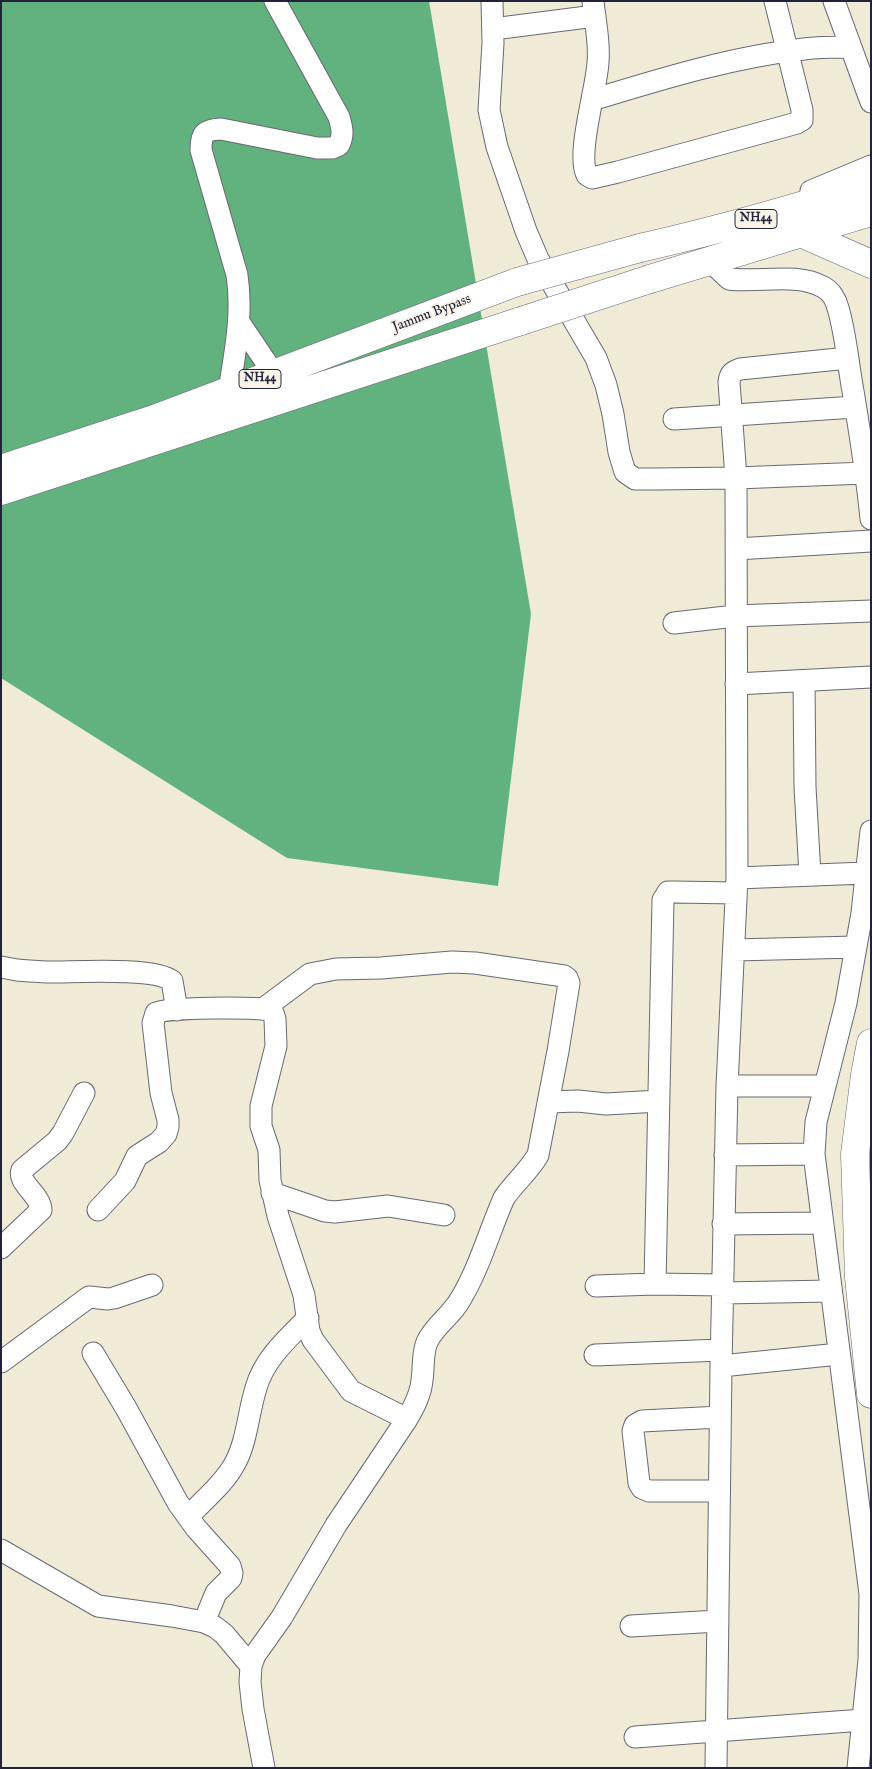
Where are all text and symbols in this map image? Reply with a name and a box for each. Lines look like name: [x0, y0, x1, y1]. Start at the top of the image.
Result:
road number: NH44: [735, 210, 777, 228]
street label: Jammu Bypass: [390, 291, 474, 337]
road number: NH44: [239, 369, 281, 388]

